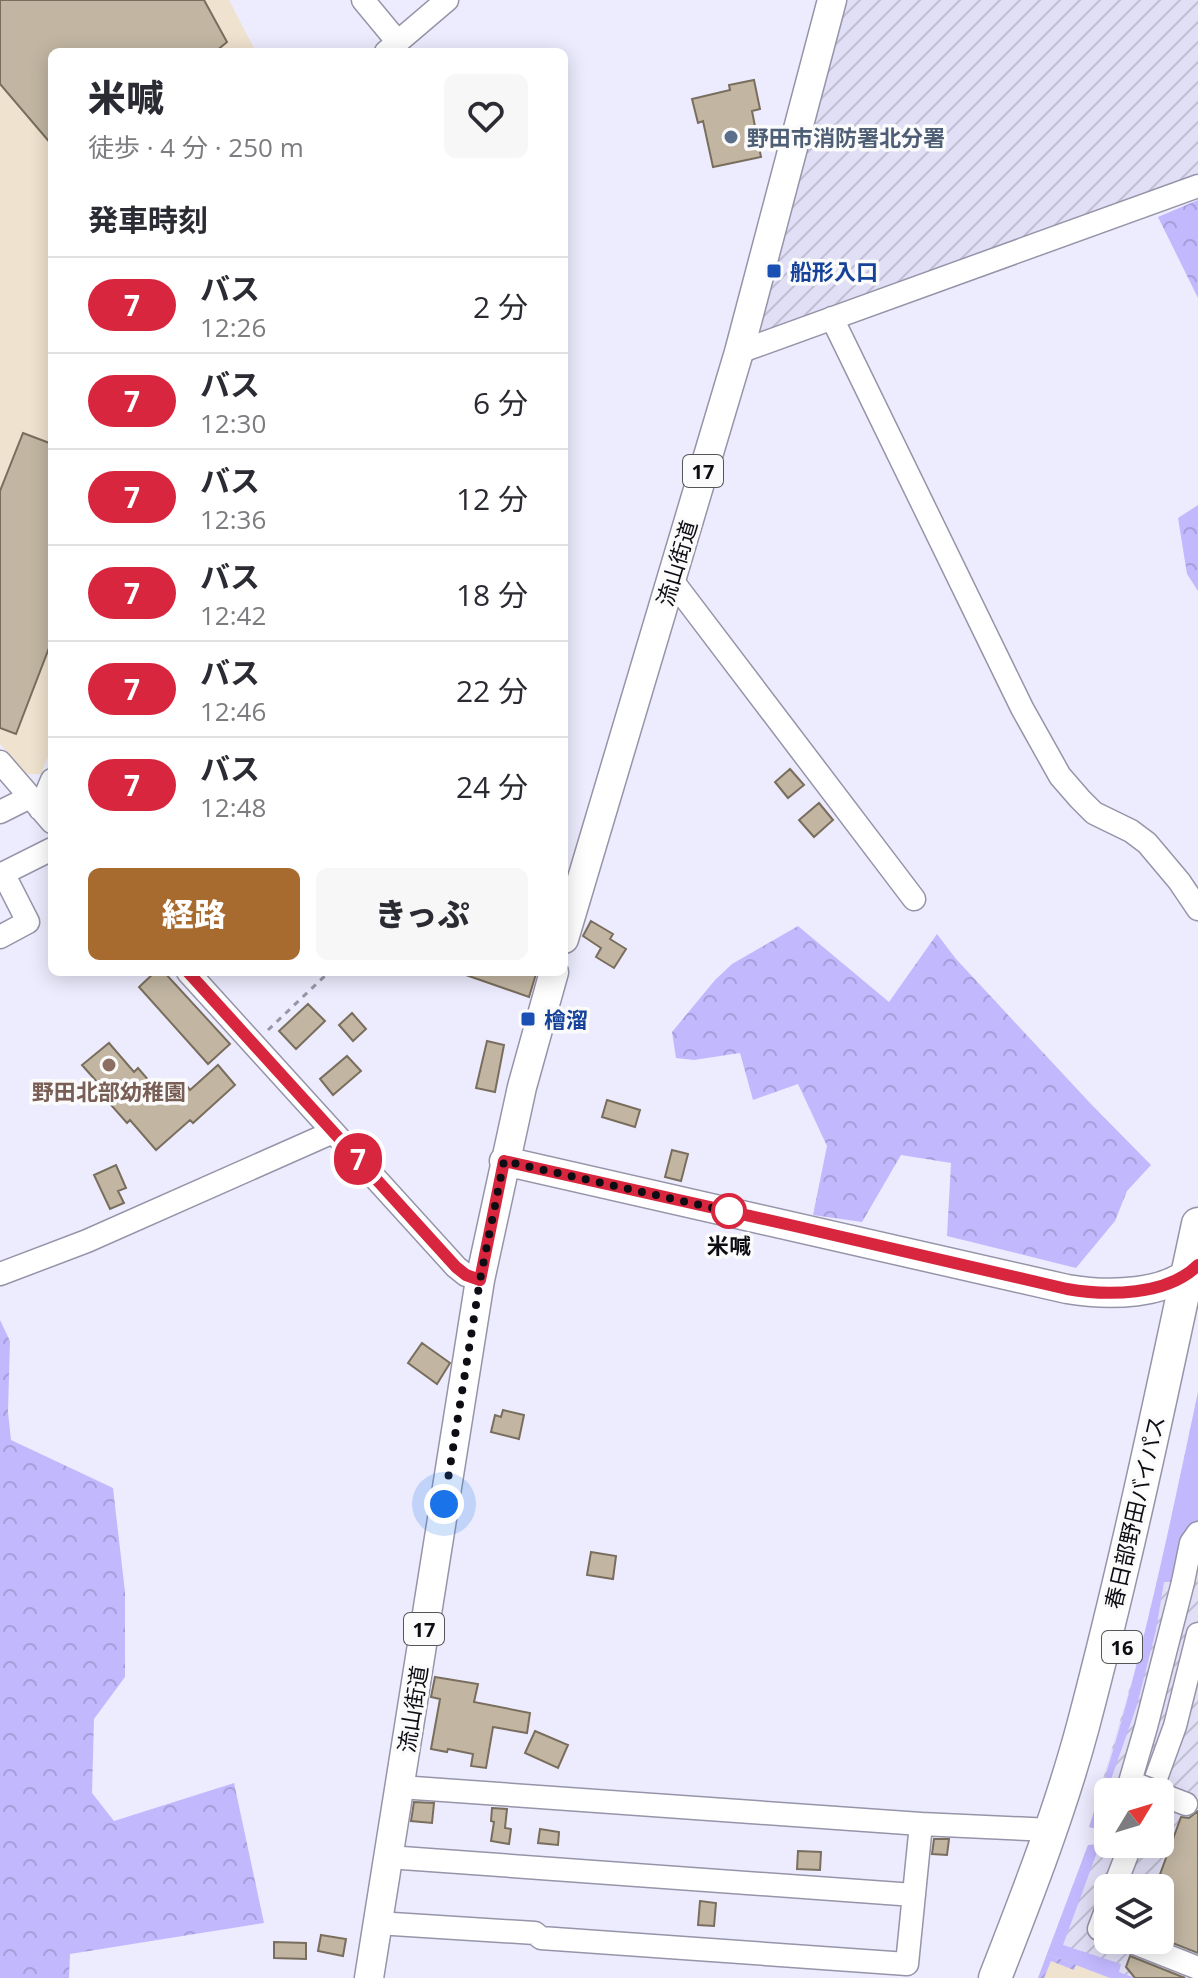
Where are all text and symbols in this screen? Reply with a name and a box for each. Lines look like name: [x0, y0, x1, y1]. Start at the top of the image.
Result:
text: 米喊: [88, 71, 164, 123]
button: heart: [444, 74, 528, 158]
place label: 野田市消防署北分署: [747, 122, 945, 152]
marker: 野田市消防署北分署: [722, 128, 740, 146]
text: 徒歩 · 4 分 · 250 m: [88, 129, 304, 165]
text: 発車時刻: [88, 199, 208, 240]
place label: 船形入口: [790, 256, 878, 286]
marker: 船形入口: [765, 262, 783, 280]
text: バス: [200, 268, 260, 309]
text: 7: [124, 286, 140, 324]
text: 2 分: [473, 286, 528, 327]
text: 12:26: [200, 309, 266, 345]
text: バス: [200, 364, 260, 405]
text: 7: [124, 382, 140, 420]
text: 6 分: [473, 382, 528, 423]
text: 12:30: [200, 405, 266, 441]
road number: 17: [683, 455, 723, 487]
text: バス: [200, 460, 260, 501]
text: 7: [124, 478, 140, 516]
text: 12 分: [456, 478, 528, 519]
text: 12:36: [200, 501, 266, 537]
street label: 流山街道: [649, 517, 703, 609]
text: バス: [200, 556, 260, 597]
text: 7: [124, 574, 140, 612]
text: 18 分: [456, 574, 528, 615]
text: 12:42: [200, 597, 266, 633]
text: バス: [200, 652, 260, 693]
text: 7: [124, 670, 140, 708]
text: 22 分: [456, 670, 528, 711]
text: 12:46: [200, 693, 266, 729]
text: バス: [200, 748, 260, 789]
text: 7: [124, 766, 140, 804]
text: 24 分: [456, 766, 528, 807]
text: 12:48: [200, 789, 266, 825]
button: 経路: [88, 868, 300, 960]
button: きっぷ: [316, 868, 528, 960]
place label: 檜溜: [544, 1004, 588, 1034]
marker: 檜溜: [519, 1010, 537, 1028]
marker: 野田北部幼稚園: [100, 1056, 118, 1074]
place label: 野田北部幼稚園: [32, 1076, 186, 1106]
line badge: 7: [332, 1133, 384, 1185]
text: 7: [350, 1140, 366, 1178]
marker: 米喊: [712, 1194, 746, 1228]
place label: 米喊: [707, 1230, 751, 1260]
street label: 春日部野田バイパス: [1097, 1412, 1171, 1612]
your location: [424, 1484, 464, 1524]
road number: 17: [404, 1613, 444, 1645]
road number: 16: [1102, 1631, 1142, 1663]
street label: 流山街道: [390, 1663, 434, 1755]
north arrow: [1094, 1778, 1174, 1858]
map controls: [1094, 1778, 1174, 1954]
button: layers: [1094, 1874, 1174, 1954]

